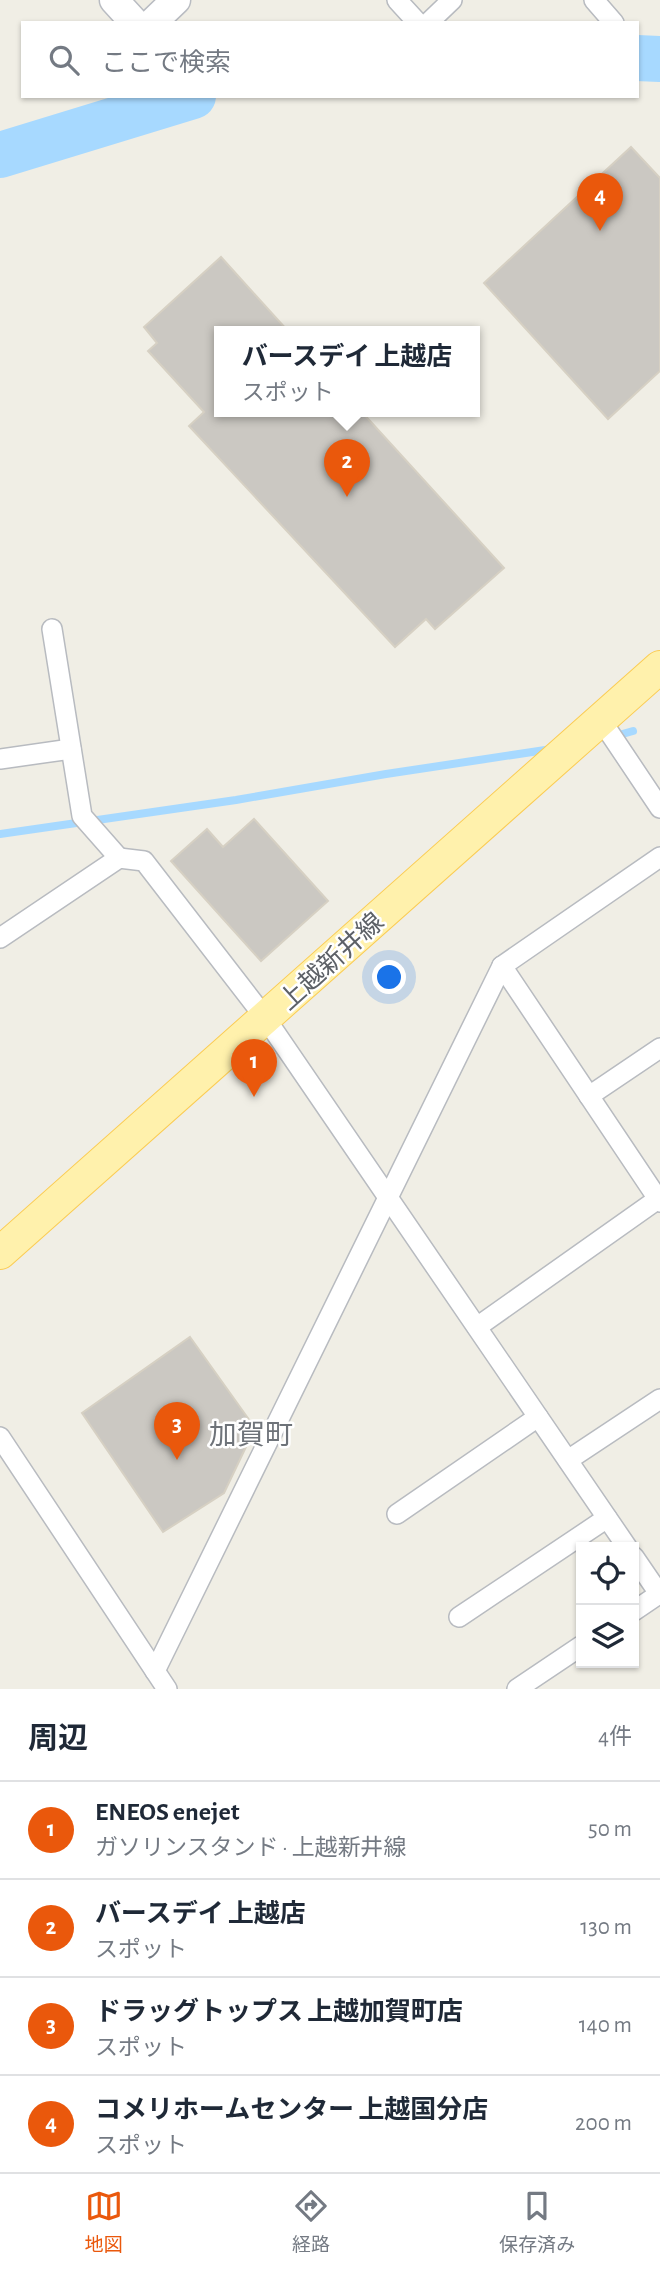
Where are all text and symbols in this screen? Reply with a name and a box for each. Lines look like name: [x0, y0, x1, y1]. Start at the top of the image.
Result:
search box: [21, 21, 639, 98]
icon: search: [45, 41, 83, 79]
text: ここで検索: [101, 50, 231, 76]
pin: 4: [577, 173, 623, 231]
popup: [214, 326, 480, 417]
text: バースデイ 上越店: [242, 344, 452, 370]
text: スポット: [242, 382, 334, 405]
pin: 2: [324, 439, 370, 497]
street label: 上越新井線: [274, 908, 389, 1015]
your location: [372, 960, 406, 994]
pin: 1: [231, 1039, 277, 1097]
pin: 3: [154, 1402, 200, 1460]
district label: 加賀町: [209, 1420, 293, 1450]
map controls: [576, 1542, 639, 1668]
button: locate: [576, 1542, 639, 1605]
button: layers: [576, 1605, 639, 1668]
text: 周辺: [28, 1724, 88, 1754]
text: 4件: [598, 1726, 632, 1749]
text: ENEOS enejet: [95, 1799, 240, 1825]
text: 1: [47, 1818, 55, 1841]
text: 50 m: [588, 1818, 632, 1841]
text: ガソリンスタンド · 上越新井線: [95, 1837, 406, 1860]
text: バースデイ 上越店: [95, 1901, 306, 1927]
text: 2: [46, 1916, 56, 1939]
text: 130 m: [580, 1916, 632, 1939]
text: スポット: [95, 1939, 187, 1962]
text: ドラッグトップス 上越加賀町店: [95, 1999, 463, 2025]
text: 3: [46, 2014, 56, 2037]
text: 140 m: [579, 2014, 632, 2037]
text: スポット: [95, 2037, 187, 2060]
text: コメリホームセンター 上越国分店: [95, 2097, 488, 2123]
text: 4: [45, 2112, 57, 2135]
text: 200 m: [575, 2112, 632, 2135]
text: スポット: [95, 2135, 187, 2158]
tab: 地図: [85, 2187, 123, 2257]
tab: 経路: [292, 2187, 330, 2257]
tab: 保存済み: [499, 2187, 575, 2257]

